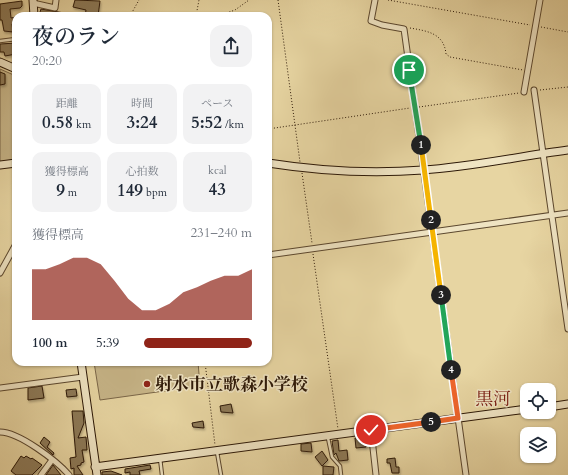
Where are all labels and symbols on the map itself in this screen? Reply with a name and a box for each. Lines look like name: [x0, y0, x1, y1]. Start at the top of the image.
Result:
pin: [392, 53, 426, 87]
pin: 1: [411, 135, 431, 155]
pin: 2: [421, 210, 441, 230]
pin: 3: [431, 285, 451, 305]
pin: 4: [441, 360, 461, 380]
place label: 射水市立歌森小学校: [155, 373, 308, 396]
marker: 射水市立歌森小学校: [142, 379, 152, 389]
district label: 黒河: [475, 387, 511, 412]
pin: 5: [421, 412, 441, 432]
pin: [354, 413, 388, 447]

